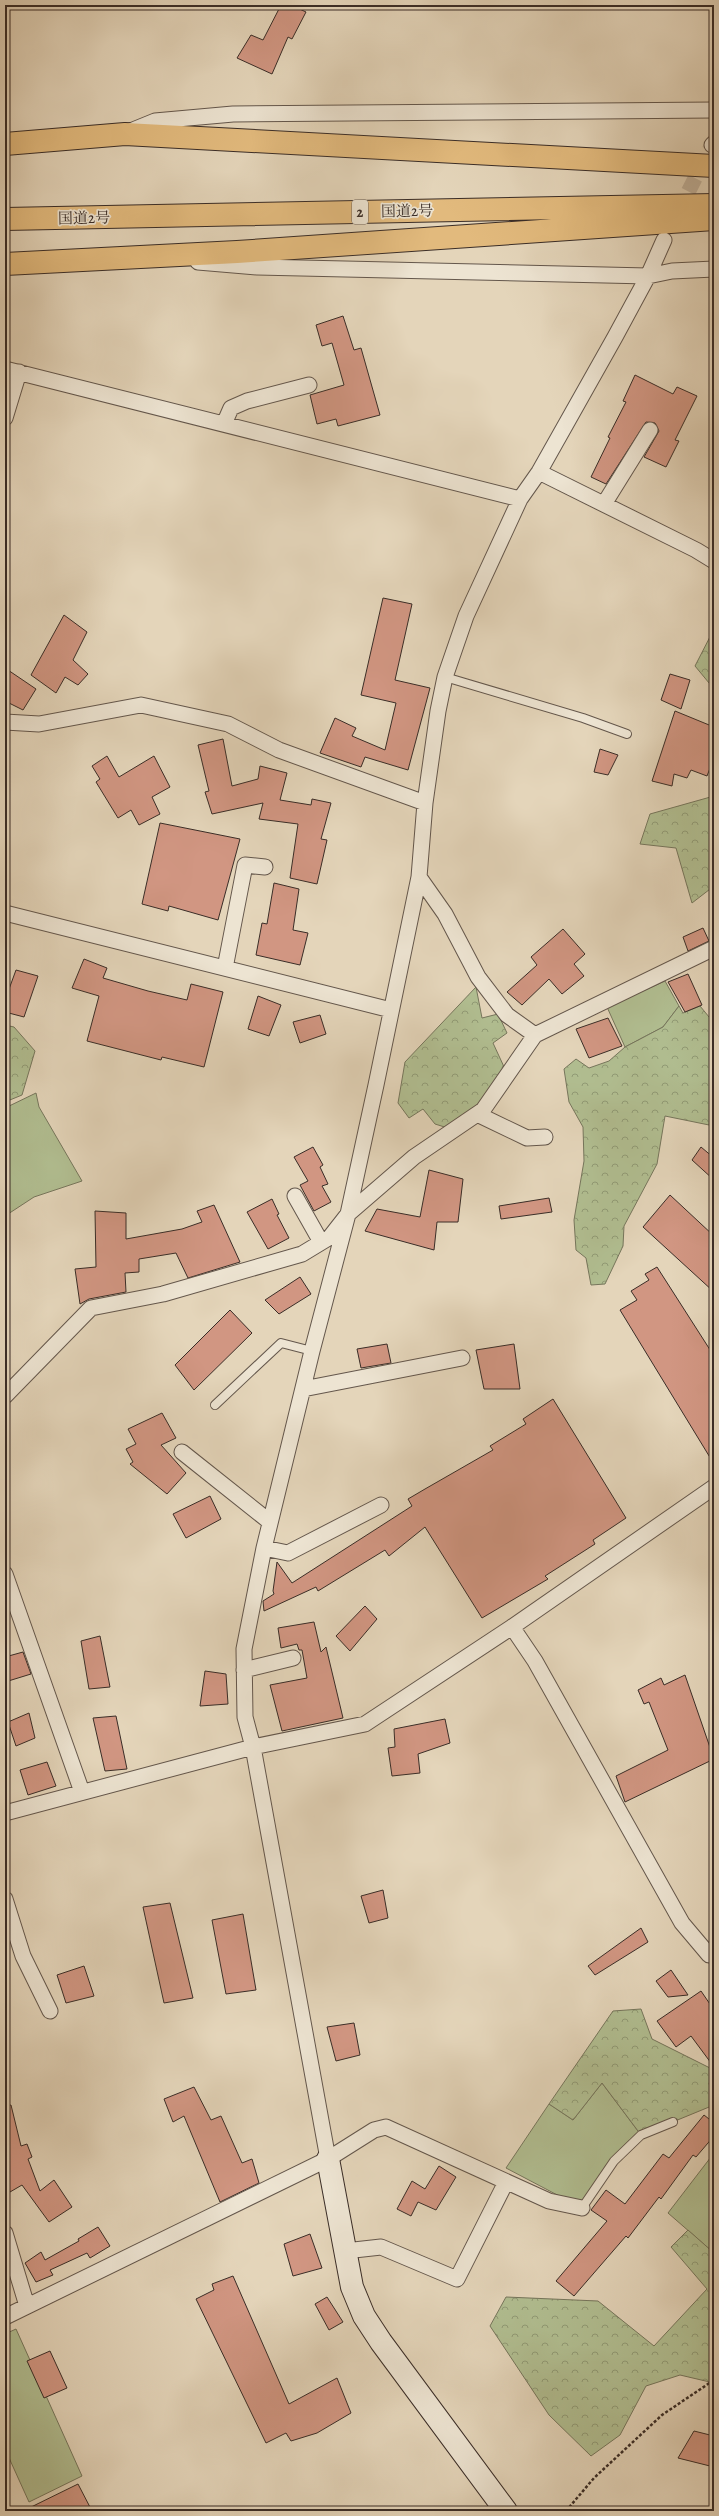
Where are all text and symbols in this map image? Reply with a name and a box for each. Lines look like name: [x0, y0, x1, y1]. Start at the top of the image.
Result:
road number: 2: [352, 200, 368, 224]
street label: 国道2号: [381, 201, 433, 221]
street label: 国道2号: [58, 208, 110, 228]

